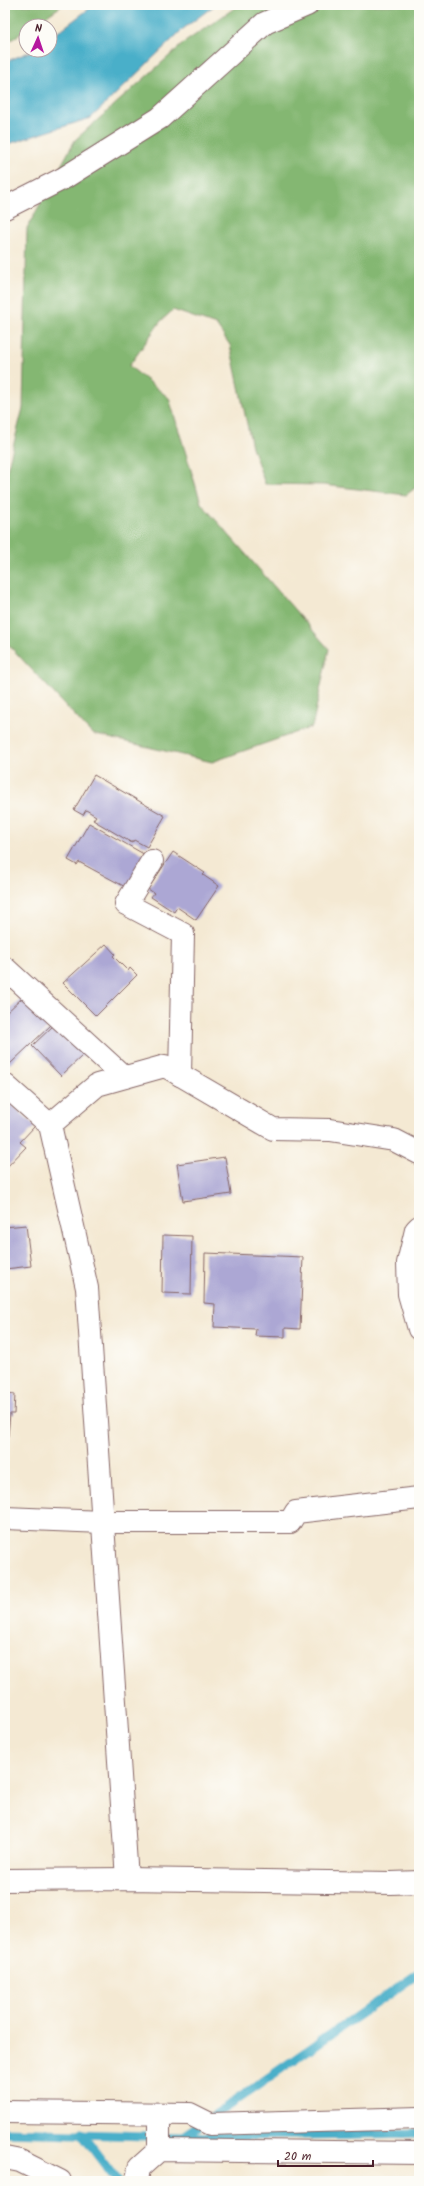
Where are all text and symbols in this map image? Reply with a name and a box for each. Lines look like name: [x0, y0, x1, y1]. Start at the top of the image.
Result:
north arrow: [18, 18, 58, 58]
text: N: [35, 20, 42, 38]
scale bar: [278, 2142, 373, 2168]
text: 20 m: [284, 2147, 312, 2166]

